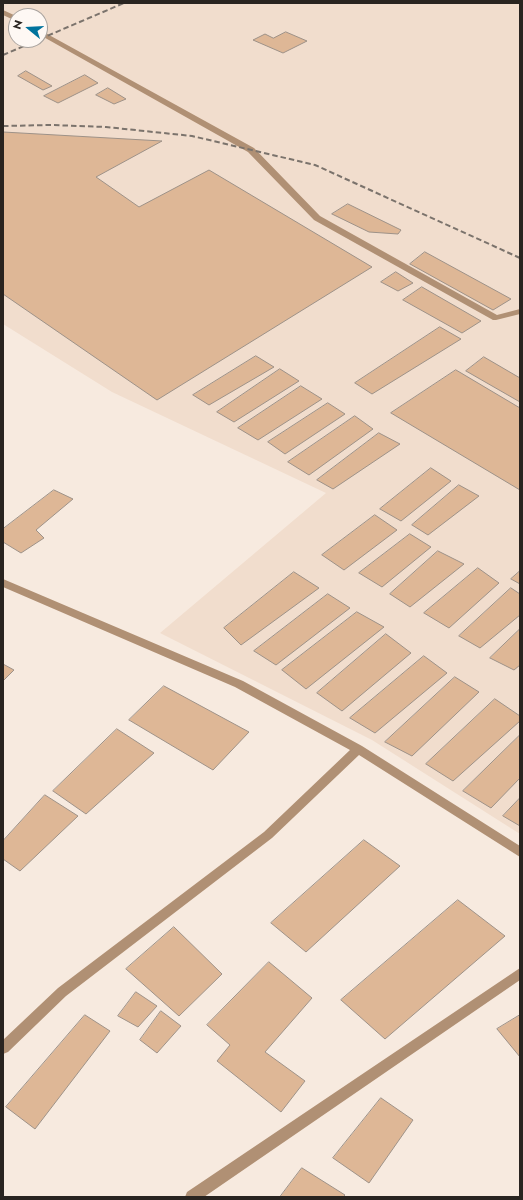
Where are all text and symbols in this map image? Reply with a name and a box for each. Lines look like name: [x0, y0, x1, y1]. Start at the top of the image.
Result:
north arrow: [8, 8, 48, 48]
text: N: [9, 18, 26, 31]

